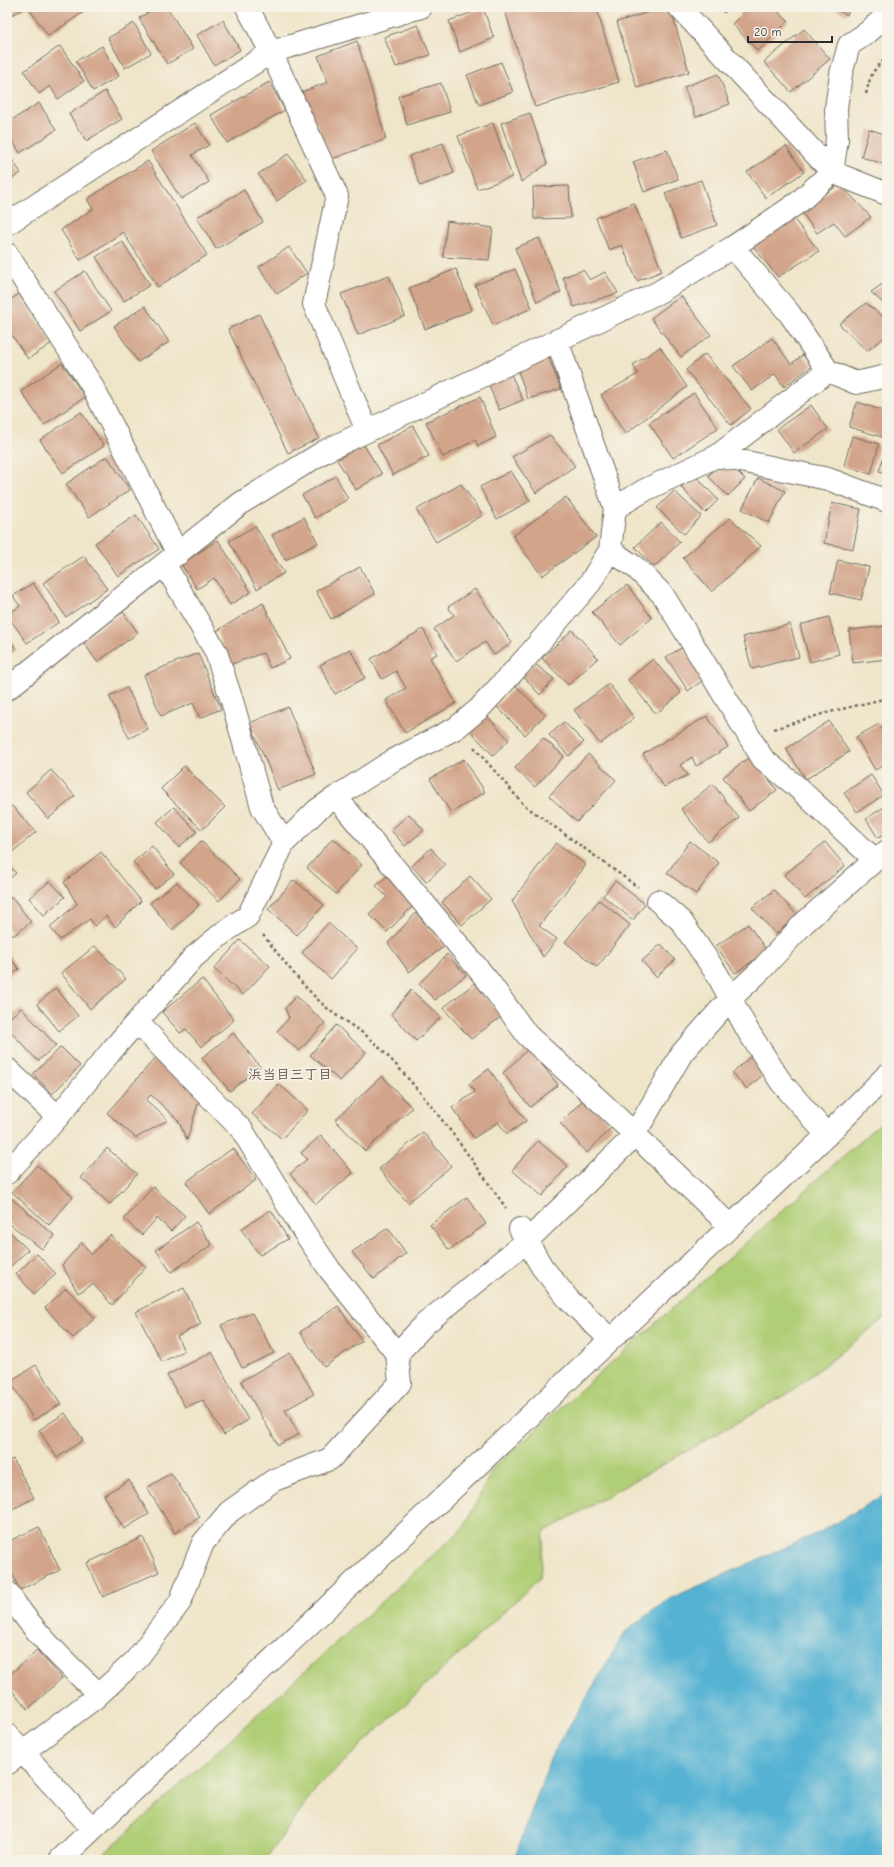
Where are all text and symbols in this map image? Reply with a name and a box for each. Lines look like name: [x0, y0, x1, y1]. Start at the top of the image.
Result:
scale bar: [748, 18, 832, 44]
text: 20 m: [754, 25, 782, 39]
district label: 浜当目三丁目: [248, 1066, 332, 1083]

